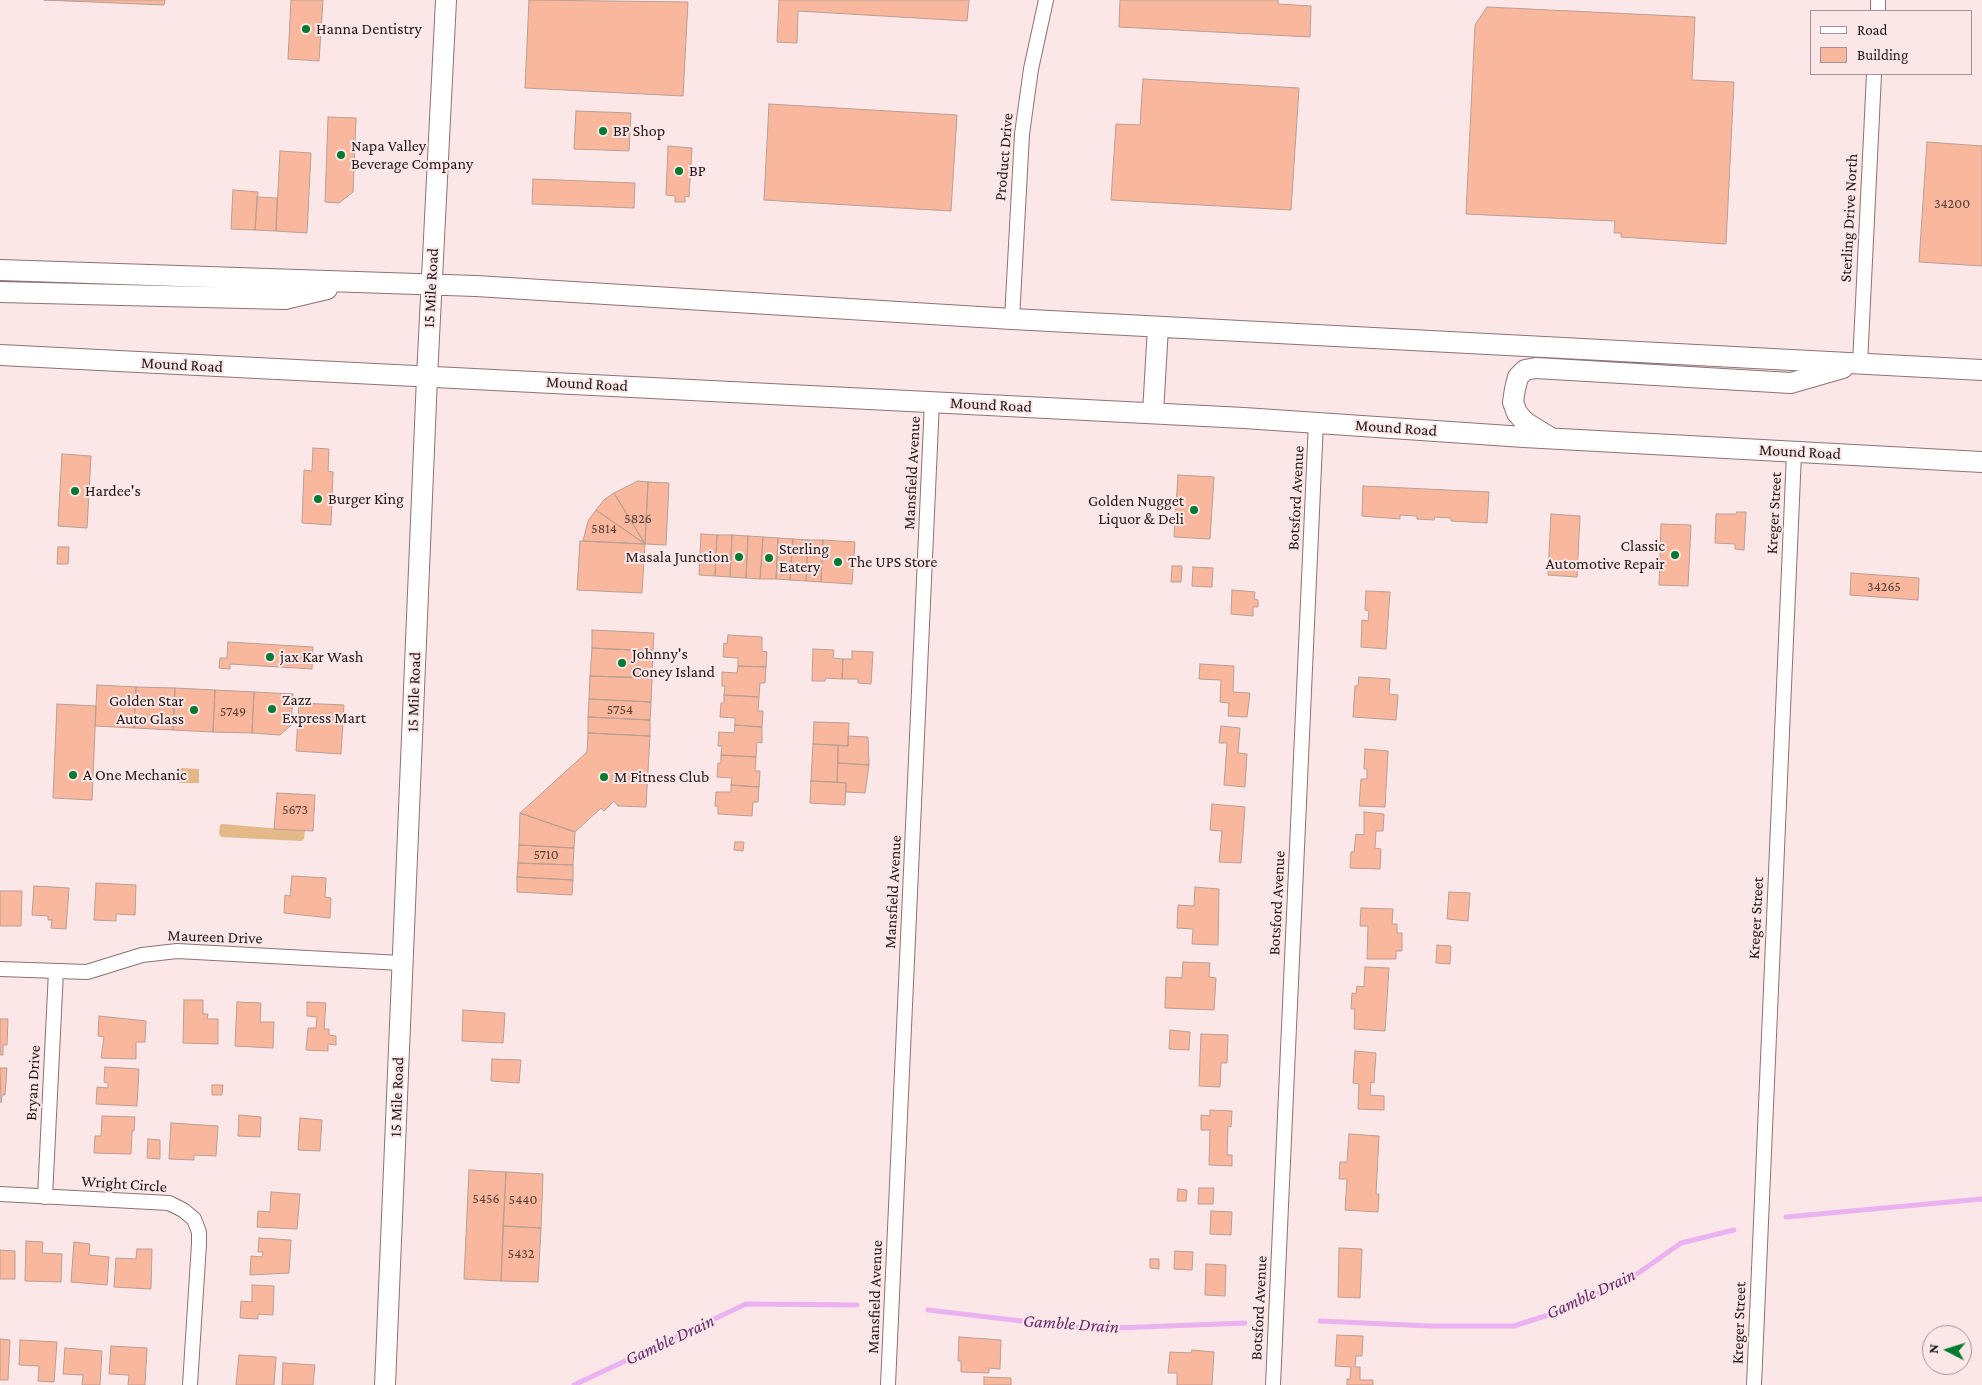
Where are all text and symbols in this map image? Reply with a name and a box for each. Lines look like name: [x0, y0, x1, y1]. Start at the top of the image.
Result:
legend: [1810, 10, 1972, 75]
place label: Hanna Dentistry: [316, 19, 422, 39]
text: Road: [1857, 22, 1887, 38]
marker: Hanna Dentistry: [300, 23, 312, 35]
text: Building: [1857, 47, 1908, 63]
street label: Product Drive: [991, 112, 1017, 202]
place label: BP Shop: [613, 121, 665, 141]
marker: BP Shop: [597, 125, 609, 137]
place label: Napa Valley Beverage Company: [351, 136, 473, 174]
marker: Napa Valley Beverage Company: [335, 149, 347, 161]
street label: Sterling Drive North: [1836, 153, 1862, 283]
place label: BP: [689, 161, 706, 181]
marker: BP: [673, 165, 685, 177]
house number: 34200: [1934, 196, 1970, 212]
street label: 15 Mile Road: [419, 248, 443, 328]
street label: Mound Road: [140, 353, 224, 377]
street label: Mound Road: [545, 372, 629, 396]
street label: Mound Road: [949, 393, 1033, 417]
street label: Mansfield Avenue: [899, 416, 925, 530]
street label: Mound Road: [1354, 416, 1438, 440]
street label: Mound Road: [1758, 440, 1842, 464]
street label: Botsford Avenue: [1284, 445, 1308, 551]
street label: Kreger Street: [1762, 471, 1786, 555]
place label: Hardee's: [85, 481, 141, 501]
marker: Hardee's: [69, 485, 81, 497]
place label: Burger King: [328, 489, 404, 509]
place label: Golden Nugget Liquor & Deli: [1088, 491, 1184, 529]
marker: Burger King: [312, 493, 324, 505]
marker: Golden Nugget Liquor & Deli: [1188, 504, 1200, 516]
house number: 5826: [624, 511, 652, 527]
house number: 5814: [591, 521, 617, 537]
place label: Classic Automotive Repair: [1546, 536, 1665, 574]
place label: Sterling Eatery: [779, 539, 829, 577]
place label: Masala Junction: [625, 547, 729, 567]
marker: Classic Automotive Repair: [1669, 549, 1681, 561]
marker: Masala Junction: [733, 551, 745, 563]
marker: Sterling Eatery: [763, 552, 775, 564]
place label: The UPS Store: [848, 552, 937, 572]
marker: The UPS Store: [832, 556, 844, 568]
house number: 34265: [1867, 579, 1901, 595]
place label: Johnny's Coney Island: [632, 644, 715, 682]
place label: jax Kar Wash: [280, 647, 363, 667]
marker: jax Kar Wash: [264, 651, 276, 663]
street label: 15 Mile Road: [403, 652, 425, 732]
marker: Johnny's Coney Island: [616, 657, 628, 669]
place label: Zazz Express Mart: [282, 690, 366, 728]
place label: Golden Star Auto Glass: [109, 691, 184, 729]
house number: 5754: [607, 702, 633, 718]
marker: Zazz Express Mart: [266, 703, 278, 715]
marker: Golden Star Auto Glass: [188, 704, 200, 716]
house number: 5749: [220, 704, 246, 720]
place label: A One Mechanic: [83, 765, 187, 785]
place label: M Fitness Club: [614, 767, 709, 787]
marker: A One Mechanic: [67, 769, 79, 781]
marker: M Fitness Club: [598, 771, 610, 783]
house number: 5673: [282, 802, 308, 818]
street label: Mansfield Avenue: [880, 835, 906, 949]
house number: 5710: [533, 847, 559, 863]
street label: Botsford Avenue: [1265, 850, 1289, 956]
street label: Kreger Street: [1744, 876, 1768, 960]
street label: Maureen Drive: [167, 926, 263, 948]
street label: Bryan Drive: [21, 1045, 45, 1121]
street label: 15 Mile Road: [386, 1057, 408, 1137]
street label: Wright Circle: [81, 1171, 167, 1197]
house number: 5456: [472, 1191, 500, 1207]
house number: 5440: [509, 1192, 537, 1208]
street label: Mansfield Avenue: [863, 1240, 887, 1354]
house number: 5432: [508, 1246, 534, 1262]
street label: Botsford Avenue: [1247, 1255, 1271, 1361]
water label: Gamble Drain: [1543, 1264, 1639, 1324]
street label: Kreger Street: [1728, 1281, 1750, 1365]
water label: Gamble Drain: [622, 1310, 718, 1370]
water label: Gamble Drain: [1022, 1310, 1120, 1338]
north arrow: [1922, 1325, 1972, 1375]
text: N: [1925, 1343, 1941, 1354]

